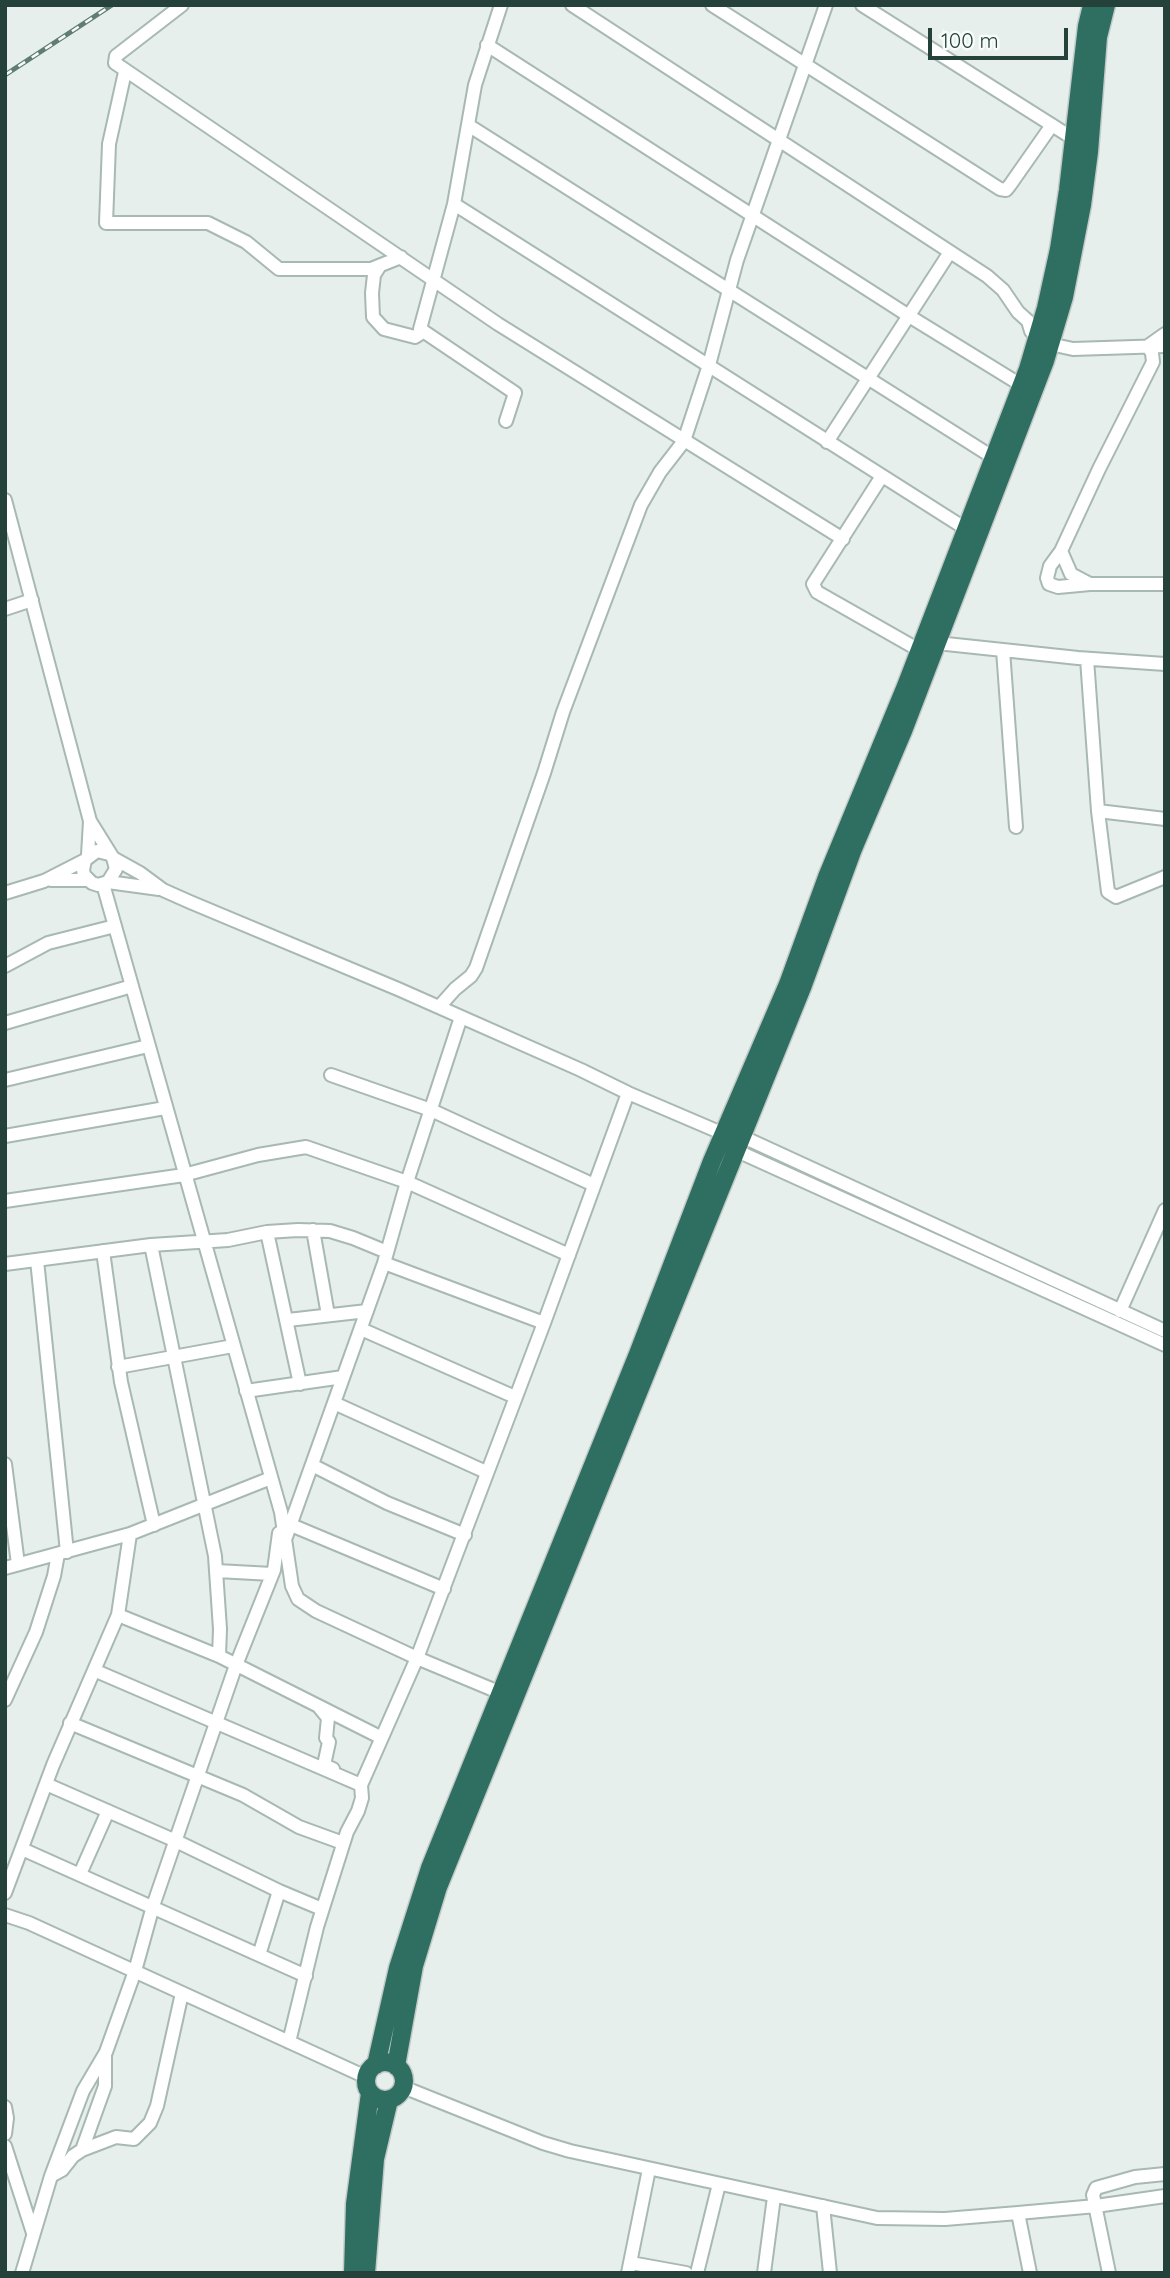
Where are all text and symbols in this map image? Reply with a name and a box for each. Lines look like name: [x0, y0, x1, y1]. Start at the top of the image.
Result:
scale bar: [932, 14, 1072, 58]
text: 100 m: [941, 27, 999, 53]

